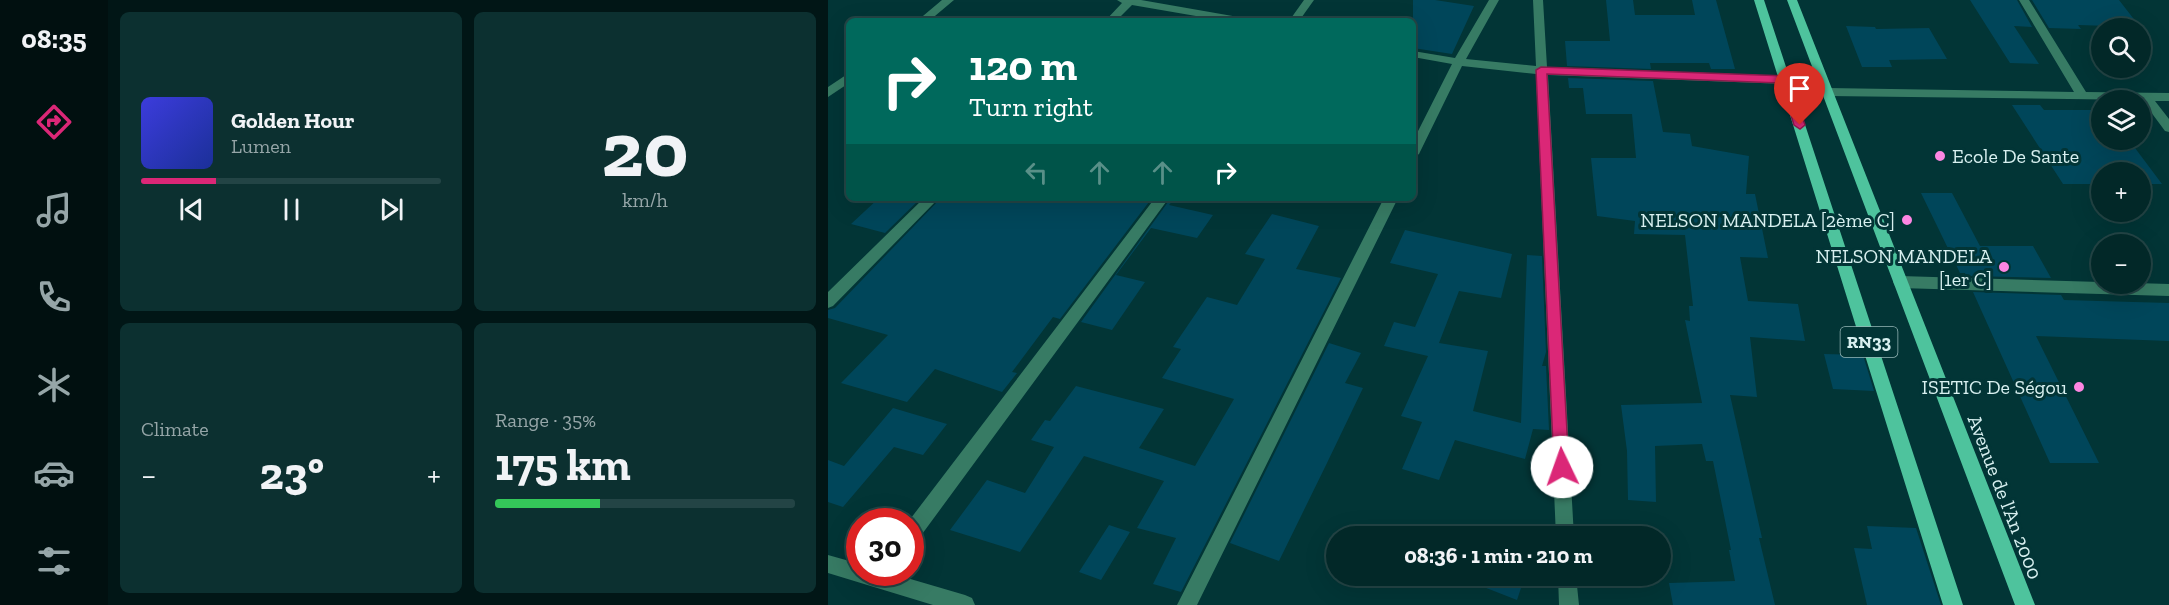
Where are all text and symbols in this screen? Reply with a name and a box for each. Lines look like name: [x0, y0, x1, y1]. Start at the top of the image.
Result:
map controls: [2091, 18, 2151, 294]
button: search: [2091, 18, 2151, 78]
text: 08:35: [21, 23, 87, 55]
text: 120 m: [969, 40, 1077, 91]
icon: right: [870, 42, 948, 120]
pin: [1774, 63, 1825, 125]
icon: arrive: [1783, 72, 1816, 105]
button: layers: [2091, 90, 2151, 150]
text: Turn right: [969, 91, 1093, 123]
icon: directions: [33, 101, 75, 143]
text: 20: [602, 102, 688, 196]
text: Golden Hour: [231, 107, 355, 134]
text: Lumen: [231, 134, 291, 158]
place label: Ecole De Sante: [1952, 144, 2079, 168]
marker: Ecole De Sante: [1933, 149, 1947, 163]
icon: left: [1020, 156, 1053, 189]
icon: ahead: [1083, 156, 1116, 189]
icon: ahead: [1146, 156, 1179, 189]
icon: right: [1209, 156, 1242, 189]
button: +: [2091, 162, 2151, 222]
text: km/h: [622, 188, 668, 212]
icon: music: [33, 189, 75, 231]
icon: previous: [175, 193, 208, 226]
icon: pause: [275, 193, 308, 226]
icon: next: [375, 193, 408, 226]
place label: NELSON MANDELA [2ème C]: [1640, 208, 1895, 232]
marker: NELSON MANDELA [2ème C]: [1900, 213, 1914, 227]
button: −: [2091, 234, 2151, 294]
place label: NELSON MANDELA [1er C]: [1815, 244, 1993, 291]
marker: NELSON MANDELA [1er C]: [1997, 260, 2011, 274]
icon: phone: [33, 276, 75, 318]
road number: RN33: [1840, 327, 1898, 357]
icon: climate: [33, 364, 75, 406]
place label: ISETIC De Ségou: [1922, 375, 2067, 399]
marker: ISETIC De Ségou: [2072, 380, 2086, 394]
text: Range · 35%: [495, 408, 596, 432]
street label: Avenue de l'An 2000: [1963, 411, 2047, 583]
text: Climate: [141, 417, 209, 441]
position arrow: [1530, 435, 1594, 499]
text: 175 km: [495, 438, 631, 492]
text: 23°: [260, 447, 324, 501]
icon: car: [33, 452, 75, 494]
text: −: [141, 455, 156, 494]
text: +: [427, 455, 441, 494]
speed limit sign: 30: [846, 508, 924, 586]
icon: filters: [33, 540, 75, 582]
text: 08:36 · 1 min · 210 m: [1404, 542, 1593, 569]

